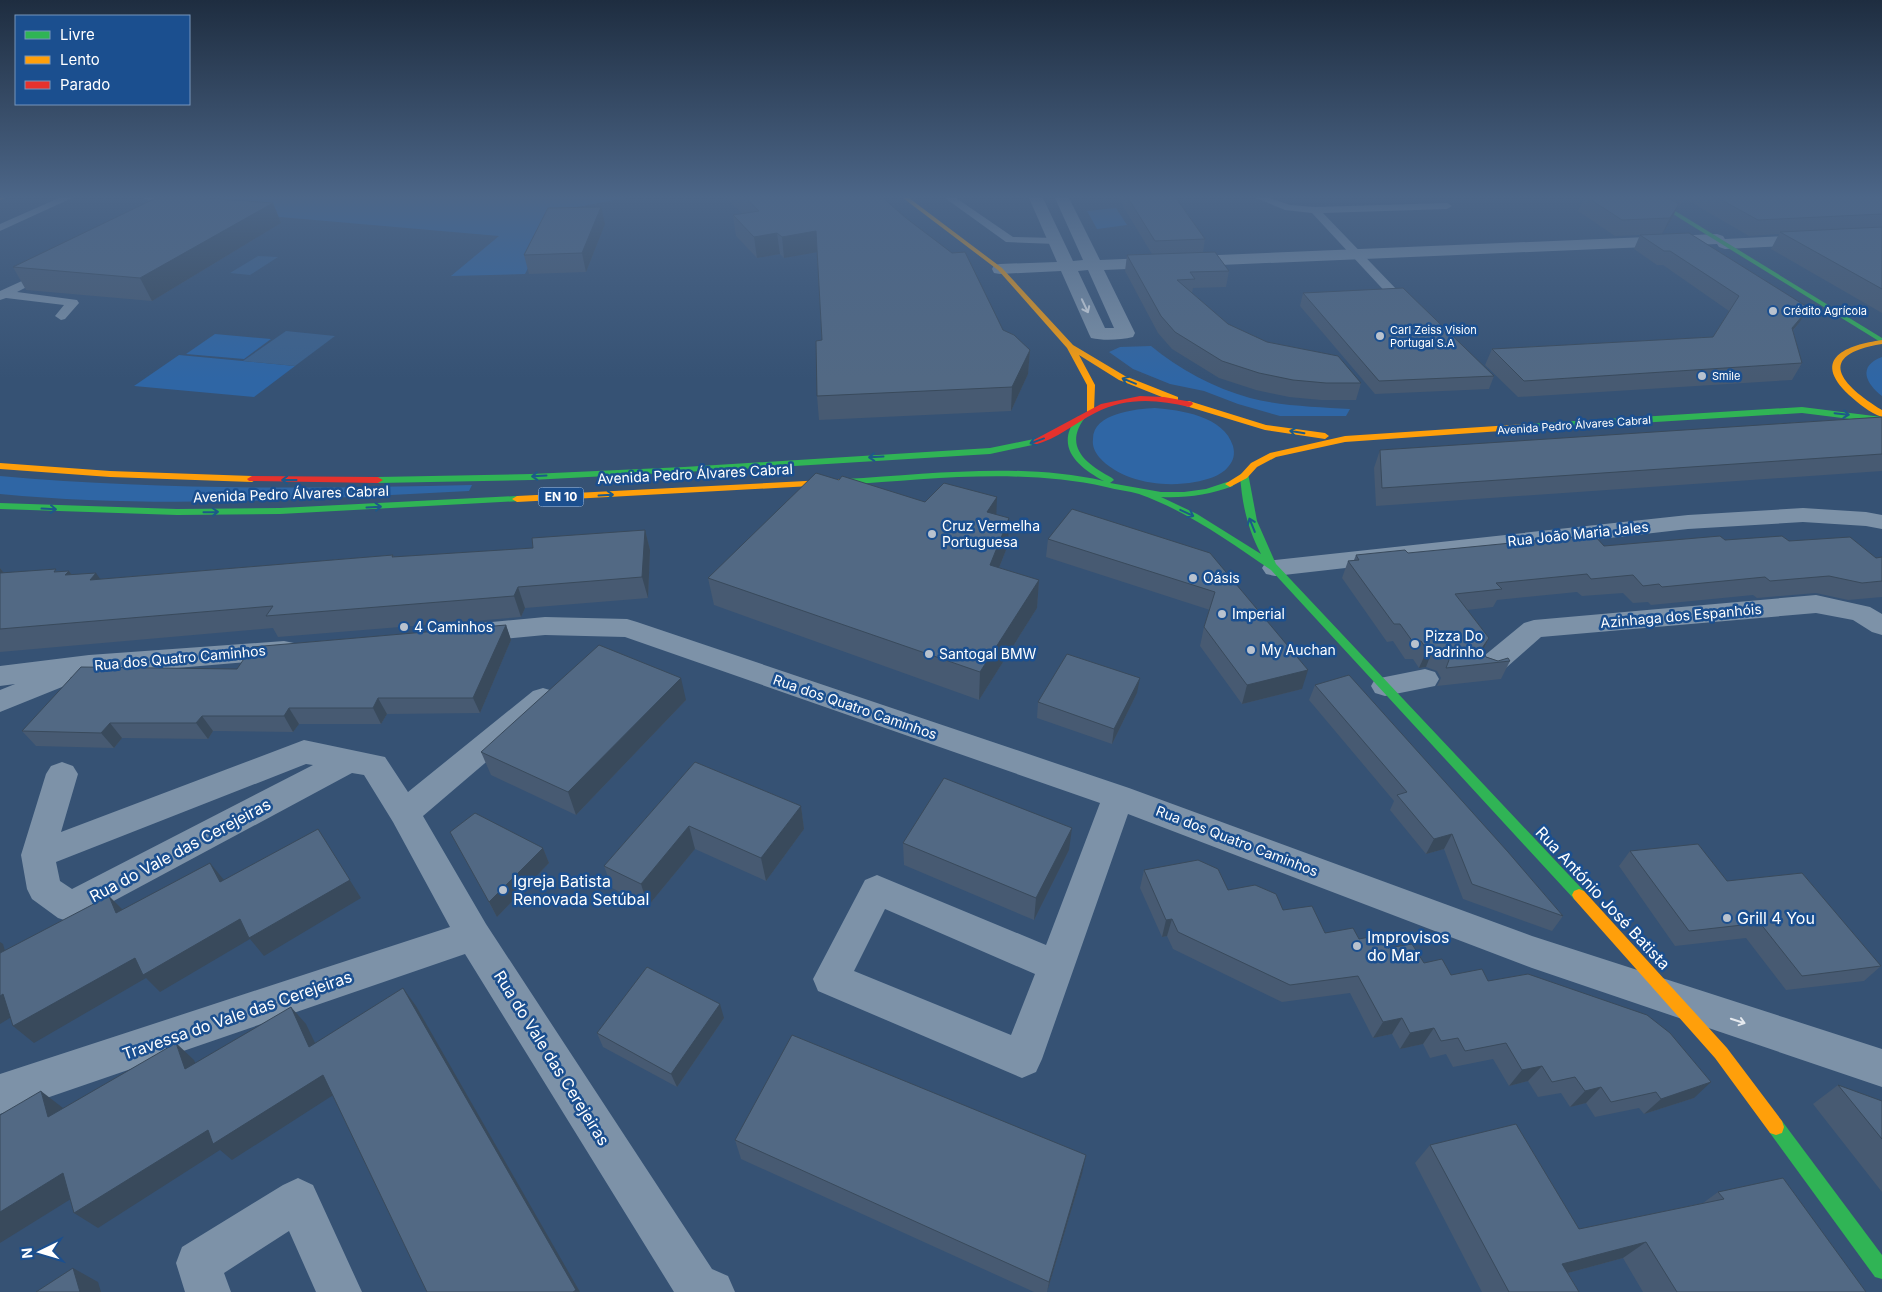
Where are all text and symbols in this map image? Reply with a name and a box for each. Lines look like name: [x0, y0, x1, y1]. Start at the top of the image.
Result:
legend: [15, 15, 190, 105]
text: Livre: [60, 25, 95, 44]
text: Lento: [60, 50, 100, 69]
text: Parado: [60, 75, 110, 94]
one-way arrow: [1081, 298, 1091, 313]
place label: Crédito Agrícola: [1783, 304, 1867, 318]
marker: Crédito Agrícola: [1767, 305, 1779, 317]
place label: Carl Zeiss Vision Portugal S.A: [1390, 323, 1477, 350]
marker: Carl Zeiss Vision Portugal S.A: [1374, 330, 1386, 342]
place label: Smile: [1712, 369, 1740, 383]
marker: Smile: [1696, 370, 1708, 382]
one-way arrow: [1122, 376, 1137, 385]
one-way arrow: [1834, 409, 1850, 419]
street label: Avenida Pedro Álvares Cabral: [1497, 413, 1651, 437]
one-way arrow: [1289, 427, 1305, 437]
one-way arrow: [1030, 437, 1045, 446]
one-way arrow: [868, 452, 884, 461]
street label: Avenida Pedro Álvares Cabral: [597, 460, 793, 487]
one-way arrow: [531, 472, 547, 481]
one-way arrow: [281, 475, 298, 485]
street label: Avenida Pedro Álvares Cabral: [193, 482, 389, 505]
road number: EN 10: [538, 488, 584, 507]
one-way arrow: [597, 490, 613, 499]
one-way arrow: [365, 502, 381, 511]
one-way arrow: [40, 504, 56, 513]
one-way arrow: [202, 507, 219, 517]
one-way arrow: [1179, 508, 1194, 518]
place label: Cruz Vermelha Portuguesa: [942, 517, 1040, 550]
one-way arrow: [1246, 518, 1256, 533]
street label: Rua João Maria Jales: [1507, 518, 1649, 549]
marker: Cruz Vermelha Portuguesa: [926, 528, 938, 540]
place label: Oásis: [1203, 569, 1240, 586]
marker: Oásis: [1187, 572, 1199, 584]
street label: Azinhaga dos Espanhóis: [1600, 600, 1762, 631]
place label: Imperial: [1232, 605, 1285, 622]
marker: Imperial: [1216, 608, 1228, 620]
place label: 4 Caminhos: [414, 618, 493, 635]
marker: 4 Caminhos: [398, 621, 410, 633]
place label: Pizza Do Padrinho: [1425, 627, 1484, 660]
marker: Pizza Do Padrinho: [1409, 638, 1421, 650]
place label: My Auchan: [1261, 641, 1336, 658]
street label: Rua dos Quatro Caminhos: [93, 642, 267, 673]
marker: My Auchan: [1245, 644, 1257, 656]
place label: Santogal BMW: [939, 645, 1037, 662]
marker: Santogal BMW: [923, 648, 935, 660]
street label: Rua dos Quatro Caminhos: [771, 670, 939, 743]
street label: Rua do Vale das Cerejeiras: [86, 794, 274, 906]
street label: Rua dos Quatro Caminhos: [1154, 802, 1321, 879]
street label: Rua António José Batista: [1532, 822, 1674, 974]
place label: Igreja Batista Renovada Setúbal: [513, 871, 649, 909]
marker: Igreja Batista Renovada Setúbal: [497, 884, 509, 896]
place label: Grill 4 You: [1737, 908, 1815, 928]
marker: Grill 4 You: [1721, 912, 1733, 924]
place label: Improvisos do Mar: [1367, 927, 1450, 965]
marker: Improvisos do Mar: [1351, 940, 1363, 952]
street label: Travessa do Vale das Cerejeiras: [119, 966, 355, 1064]
street label: Rua do Vale das Cerejeiras: [490, 967, 614, 1149]
one-way arrow: [1730, 1017, 1745, 1026]
north arrow: [15, 1227, 65, 1277]
text: N: [18, 1247, 35, 1259]

